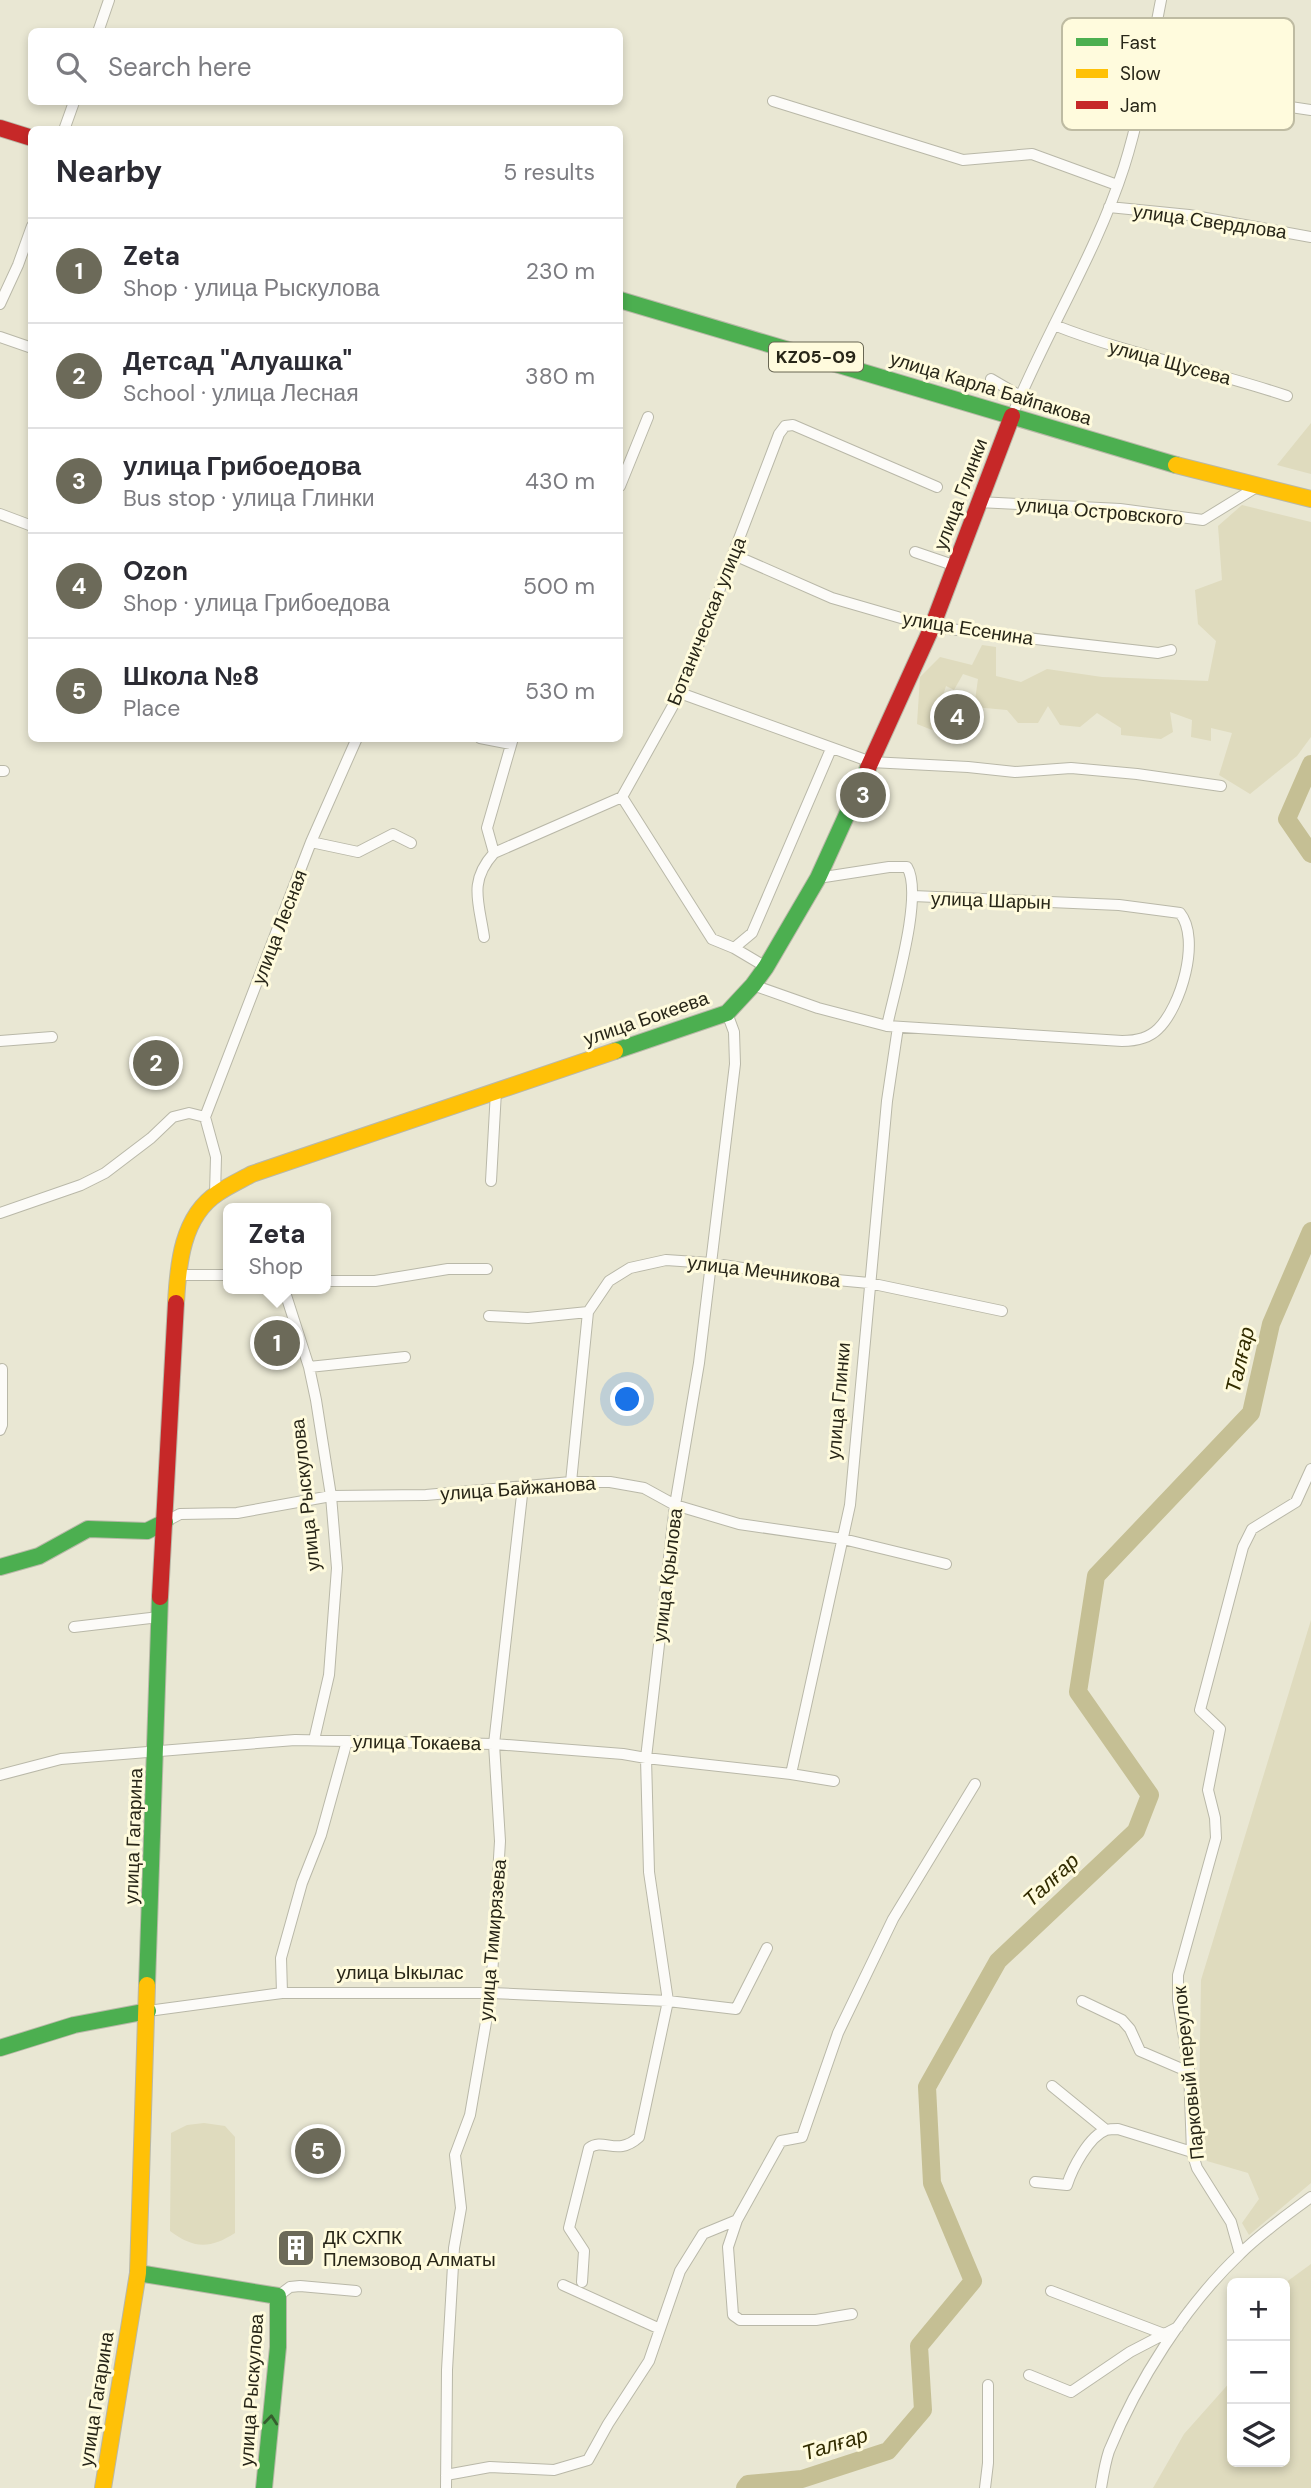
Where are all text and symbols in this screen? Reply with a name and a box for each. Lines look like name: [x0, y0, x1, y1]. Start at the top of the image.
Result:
legend: [1062, 18, 1294, 130]
search box: [28, 28, 623, 105]
text: Fast: [1120, 30, 1156, 55]
icon: search: [52, 48, 90, 86]
text: Search here: [108, 50, 251, 84]
text: Slow: [1120, 61, 1161, 86]
text: Jam: [1120, 93, 1157, 118]
text: Nearby: [56, 152, 162, 191]
text: 5 results: [503, 157, 595, 187]
street label: улица Свердлова: [1131, 198, 1289, 245]
text: Zeta: [123, 239, 180, 273]
text: 1: [75, 256, 83, 286]
text: 230 m: [526, 256, 595, 286]
text: Shop · улица Рыскулова: [123, 273, 380, 303]
street label: улица Щусева: [1106, 334, 1234, 391]
road number: KZ05-09: [769, 342, 863, 372]
text: Детсад "Алуашка": [123, 344, 352, 378]
street label: улица Карла Байпакова: [887, 346, 1095, 431]
text: 2: [72, 361, 86, 391]
text: 380 m: [525, 361, 595, 391]
text: School · улица Лесная: [123, 378, 359, 408]
street label: улица Глинки: [928, 435, 993, 554]
text: улица Грибоедова: [123, 449, 361, 483]
text: 3: [72, 466, 86, 496]
text: 430 m: [525, 466, 595, 496]
text: Bus stop · улица Глинки: [123, 483, 375, 513]
street label: улица Островского: [1016, 492, 1184, 531]
street label: Ботаническая улица: [661, 533, 752, 709]
text: Ozon: [123, 554, 188, 588]
text: 4: [72, 571, 86, 601]
text: 500 m: [523, 571, 595, 601]
text: Shop · улица Грибоедова: [123, 588, 390, 618]
street label: улица Есенина: [901, 606, 1035, 651]
text: Школа №8: [123, 659, 260, 693]
text: 5: [72, 676, 86, 706]
text: 530 m: [525, 676, 595, 706]
pin: 4: [934, 691, 980, 743]
text: Place: [123, 693, 180, 723]
pin: 3: [840, 769, 886, 821]
street label: улица Лесная: [246, 866, 313, 988]
street label: улица Шарын: [931, 886, 1051, 915]
street label: улица Бокеева: [580, 985, 712, 1052]
pin: 2: [133, 1037, 179, 1089]
popup: [223, 1203, 331, 1294]
text: Zeta: [249, 1217, 305, 1251]
street label: улица Мечникова: [686, 1250, 842, 1293]
text: Shop: [249, 1251, 303, 1281]
pin: 1: [254, 1317, 300, 1369]
water label: Талғар: [1219, 1324, 1261, 1396]
street label: улица Глинки: [821, 1341, 856, 1461]
your location: [610, 1382, 644, 1416]
street label: улица Рыскулова: [285, 1417, 326, 1572]
street label: улица Байжанова: [439, 1471, 597, 1506]
street label: улица Крылова: [647, 1506, 688, 1644]
street label: улица Токаева: [353, 1729, 482, 1756]
street label: улица Гагарина: [119, 1767, 148, 1905]
water label: Талғар: [1017, 1847, 1085, 1913]
street label: улица Тимирязева: [473, 1858, 512, 2022]
street label: улица Ыкылас: [336, 1960, 464, 1985]
street label: Парковый переулок: [1167, 1984, 1210, 2161]
pin: 5: [295, 2125, 341, 2177]
place label: ДК СХПК Племзовод Алматы: [323, 2225, 496, 2272]
building icon: ДК СХПК Племзовод Алматы: [275, 2227, 317, 2269]
map controls: [1227, 2278, 1290, 2467]
button: +: [1227, 2278, 1290, 2341]
street label: улица Рыскулова: [234, 2312, 269, 2467]
street label: улица Гагарина: [73, 2329, 120, 2468]
button: −: [1227, 2341, 1290, 2404]
button: layers: [1227, 2404, 1290, 2467]
one-way arrow: [263, 2414, 278, 2425]
water label: Талғар: [799, 2421, 871, 2467]

